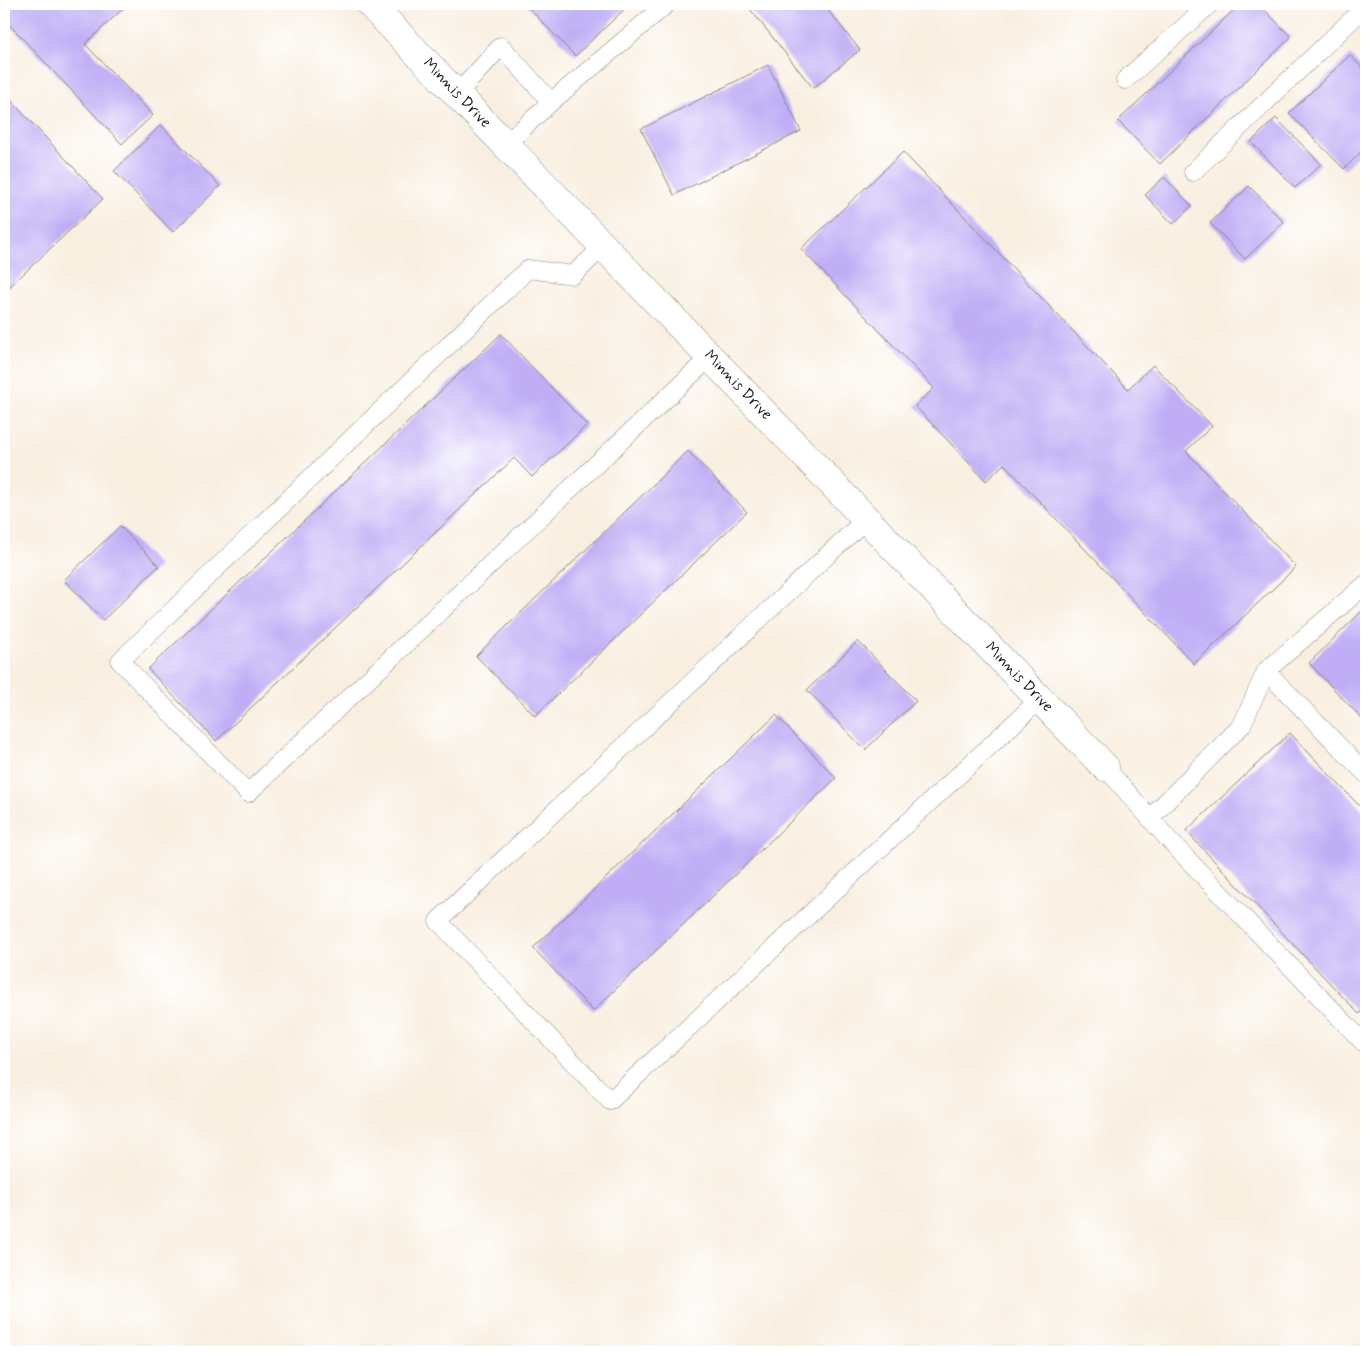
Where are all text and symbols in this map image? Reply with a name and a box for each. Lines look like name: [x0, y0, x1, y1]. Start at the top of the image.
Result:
street label: Minnis Drive: [418, 53, 496, 133]
street label: Minnis Drive: [699, 345, 777, 425]
street label: Minnis Drive: [980, 637, 1058, 717]

